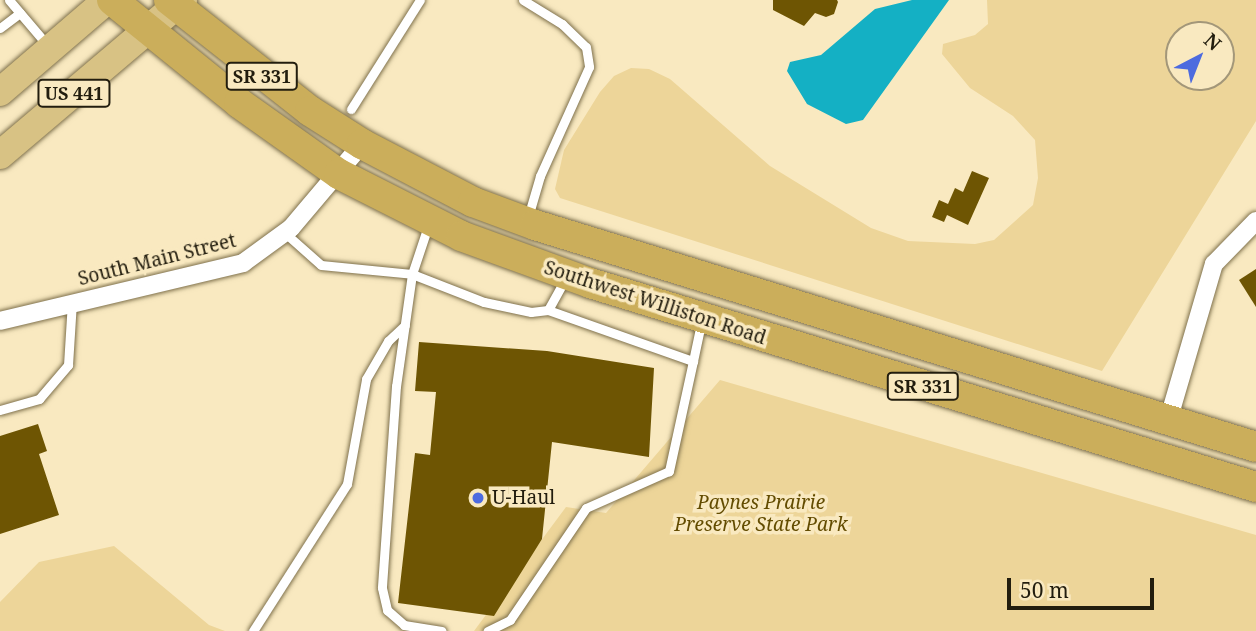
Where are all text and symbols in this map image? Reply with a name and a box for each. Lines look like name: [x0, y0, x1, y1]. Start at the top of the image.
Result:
north arrow: [1165, 21, 1235, 91]
text: N: [1198, 27, 1227, 57]
road number: SR 331: [225, 62, 299, 90]
road number: US 441: [37, 78, 111, 108]
street label: South Main Street: [76, 229, 238, 291]
street label: Southwest Williston Road: [541, 256, 769, 350]
road number: SR 331: [886, 372, 960, 400]
place label: U-Haul: [492, 487, 555, 509]
marker: U-Haul: [470, 490, 486, 506]
park label: Paynes Prairie Preserve State Park: [674, 492, 848, 536]
scale bar: [1011, 564, 1158, 608]
text: 50 m: [1020, 576, 1069, 604]

